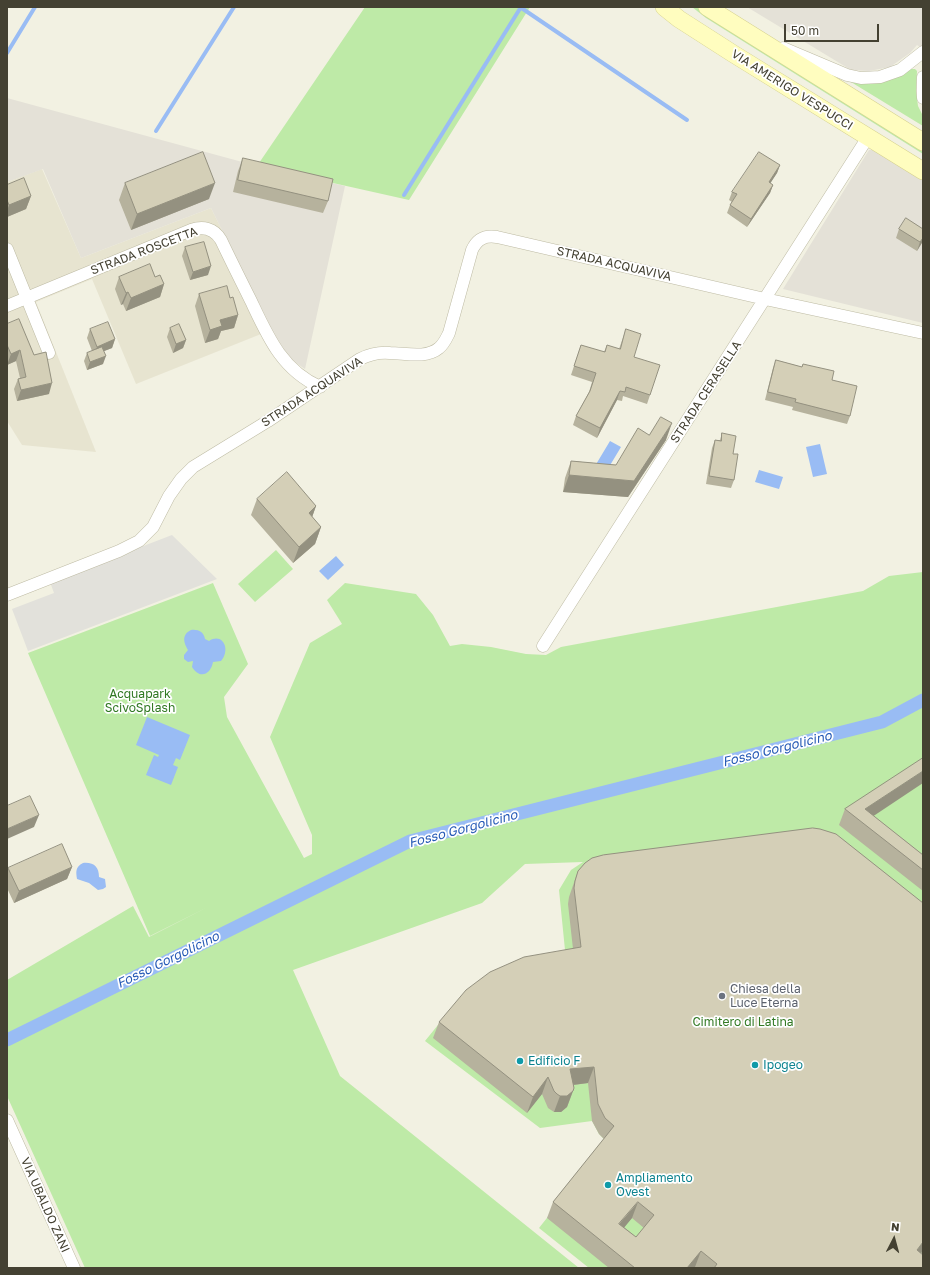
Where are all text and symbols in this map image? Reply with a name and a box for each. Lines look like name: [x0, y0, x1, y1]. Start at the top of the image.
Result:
scale bar: [786, 16, 881, 42]
text: 50 m: [791, 23, 819, 38]
street label: VIA AMERIGO VESPUCCI: [729, 47, 855, 133]
street label: STRADA ROSCETTA: [89, 224, 199, 278]
street label: STRADA ACQUAVIVA: [555, 244, 673, 284]
street label: STRADA CERASELLA: [668, 338, 744, 446]
street label: STRADA ACQUAVIVA: [259, 354, 365, 430]
park label: Acquapark ScivoSplash: [105, 687, 175, 715]
water label: Fosso Gorgolicino: [721, 728, 833, 770]
water label: Fosso Gorgolicino: [407, 807, 519, 851]
water label: Fosso Gorgolicino: [114, 928, 222, 992]
place label: Chiesa della Luce Eterna: [730, 982, 801, 1010]
marker: Chiesa della Luce Eterna: [717, 991, 727, 1001]
park label: Cimitero di Latina: [692, 1015, 794, 1029]
place label: Edificio F: [528, 1054, 580, 1068]
marker: Edificio F: [515, 1056, 525, 1066]
place label: Ipogeo: [763, 1058, 803, 1072]
marker: Ipogeo: [750, 1060, 760, 1070]
street label: VIA UBALDO ZANI: [18, 1155, 72, 1255]
place label: Ampliamento Ovest: [616, 1171, 693, 1199]
marker: Ampliamento Ovest: [603, 1180, 613, 1190]
north arrow: [874, 1219, 914, 1259]
text: N: [890, 1220, 900, 1233]

